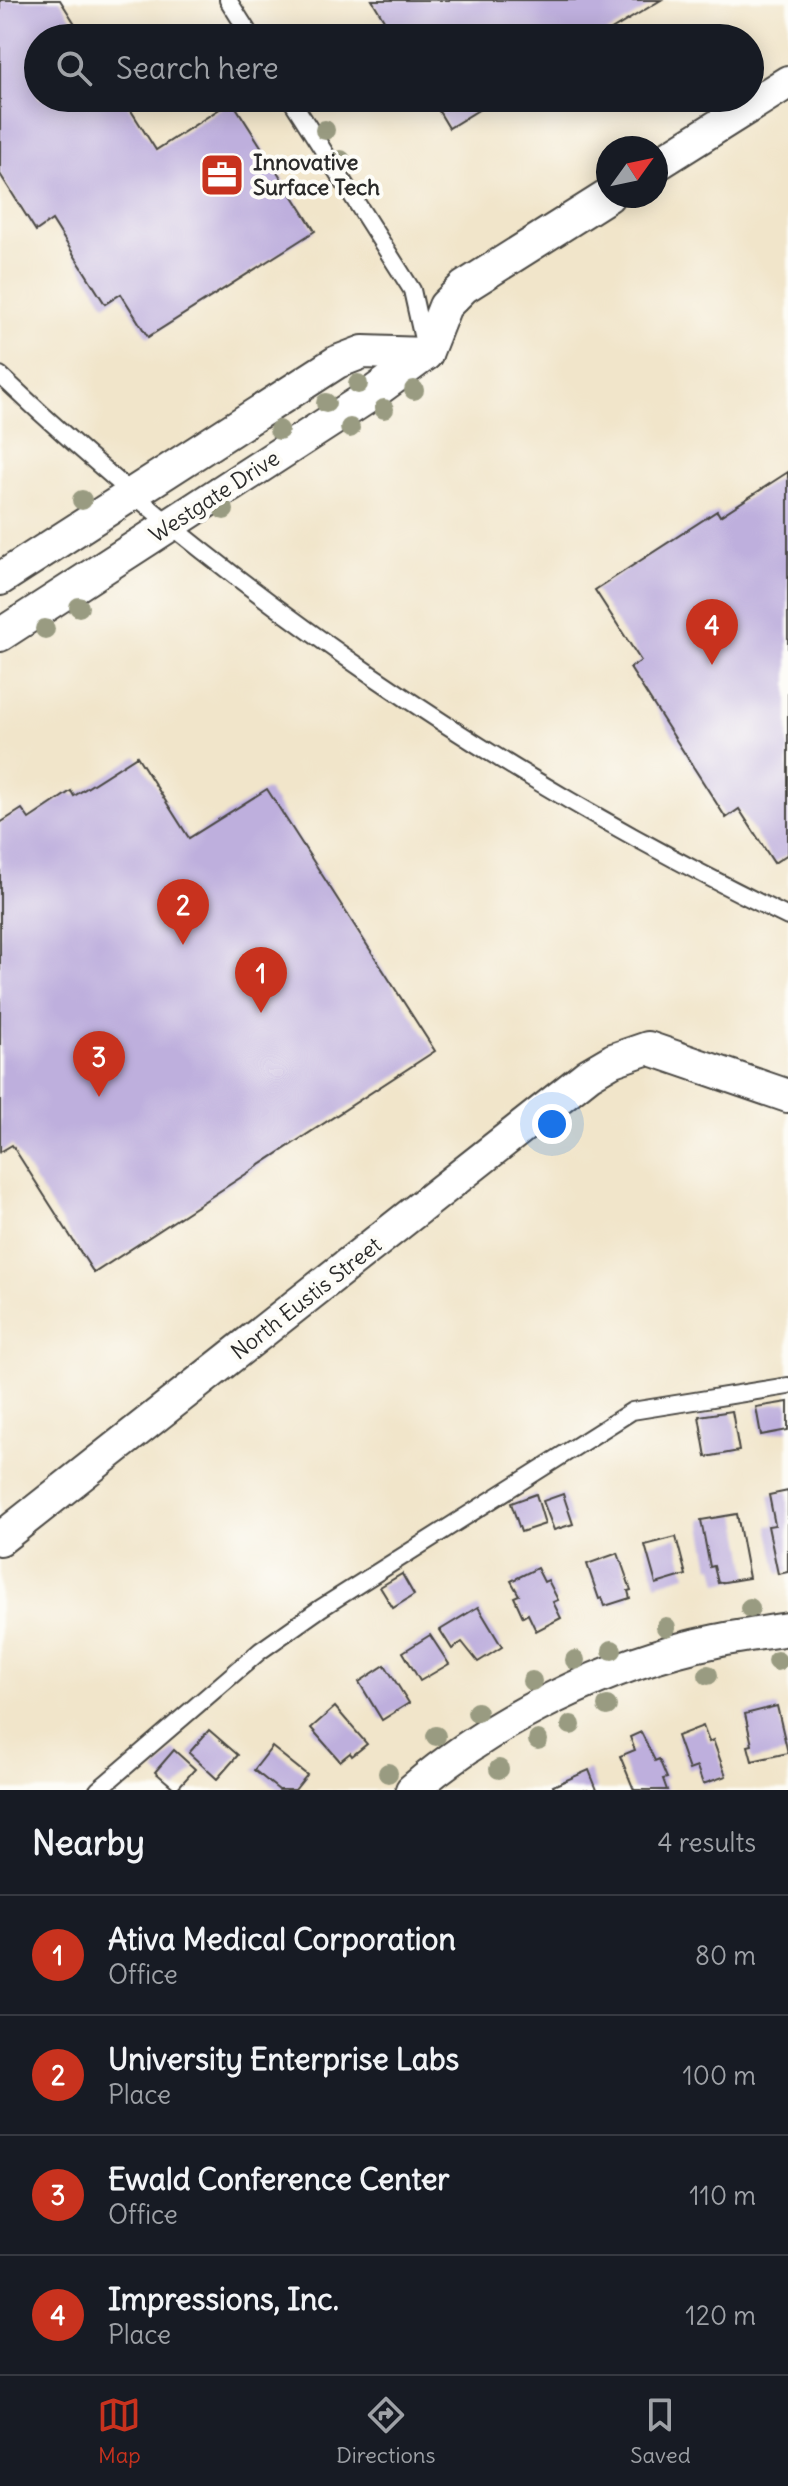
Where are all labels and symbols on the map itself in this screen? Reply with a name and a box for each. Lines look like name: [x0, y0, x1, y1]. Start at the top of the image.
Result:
north arrow: [596, 136, 668, 208]
place label: Innovative Surface Tech: [253, 148, 380, 201]
office icon: Innovative Surface Tech: [198, 151, 246, 199]
street label: Westgate Drive: [144, 444, 284, 548]
pin: 4: [686, 599, 738, 665]
pin: 2: [157, 879, 209, 945]
pin: 1: [235, 947, 287, 1013]
pin: 3: [73, 1031, 125, 1097]
your location: [532, 1104, 572, 1144]
street label: North Eustis Street: [225, 1231, 387, 1365]

